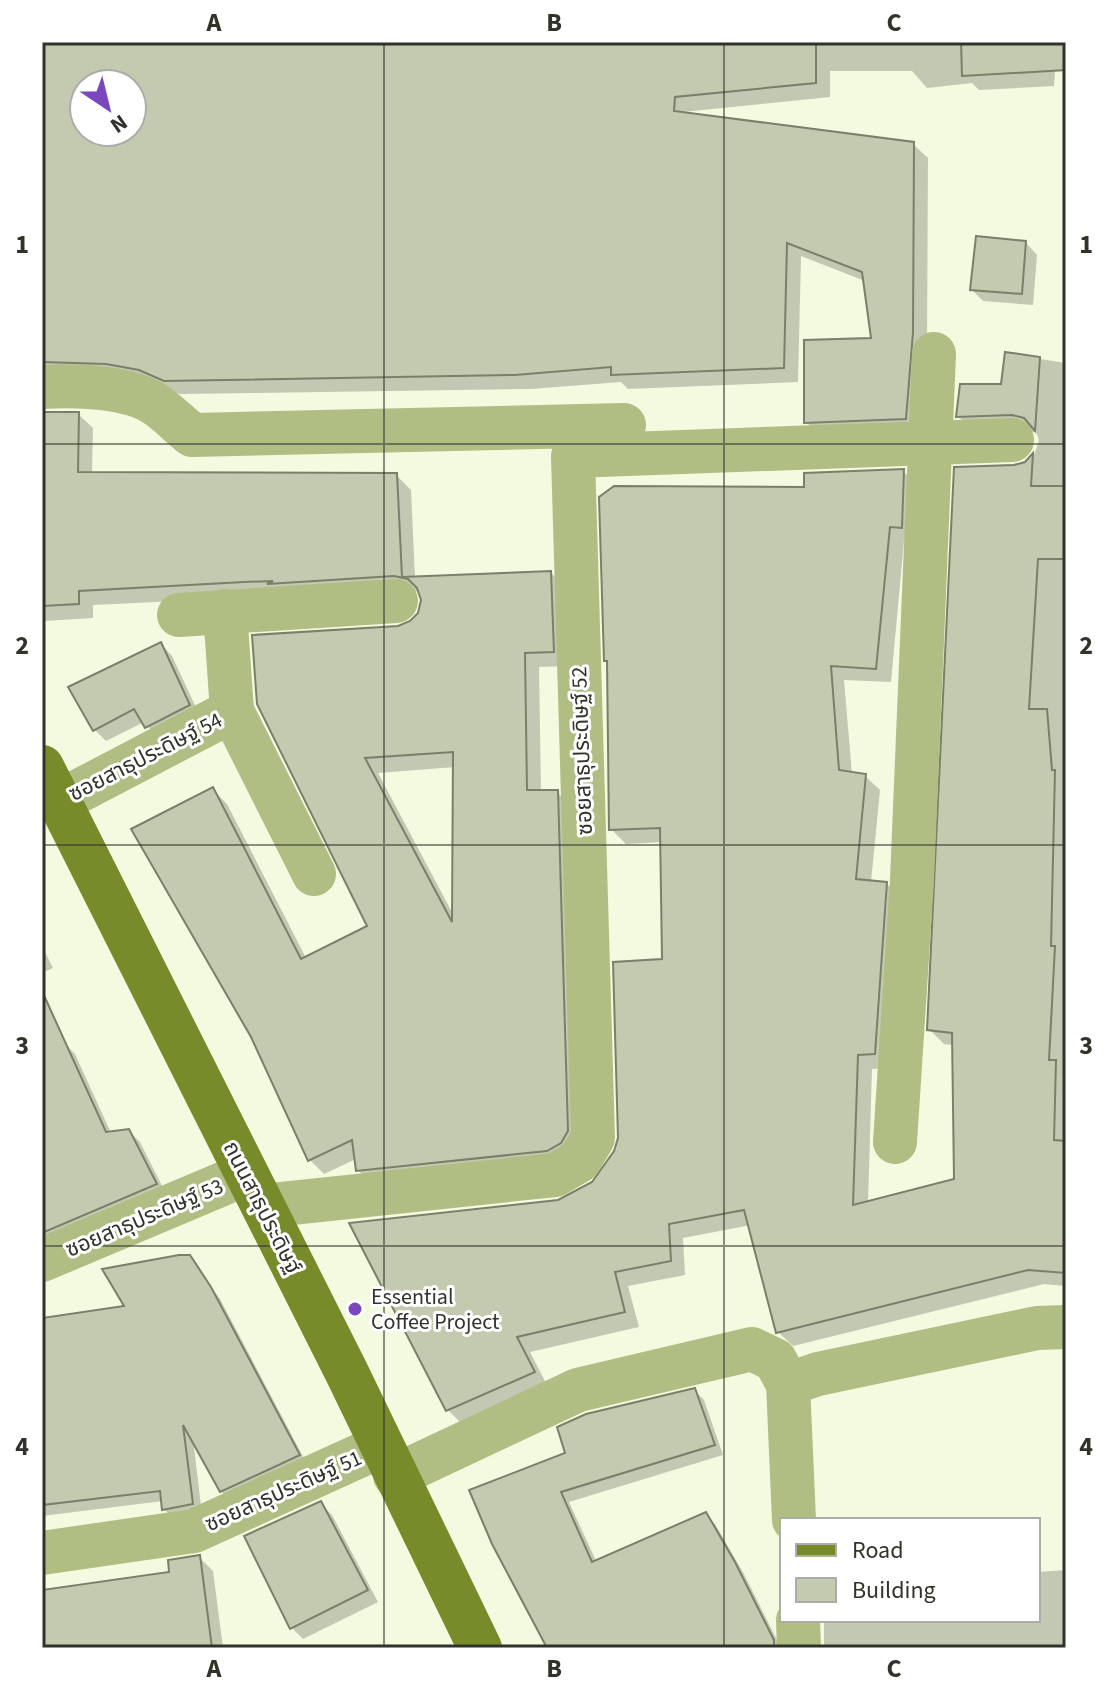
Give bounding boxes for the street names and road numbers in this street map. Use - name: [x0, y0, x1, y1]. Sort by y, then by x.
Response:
- street label: ซอยสาธุประดิษฐ์ 52: [563, 666, 601, 836]
- street label: ซอยสาธุประดิษฐ์ 54: [63, 704, 228, 809]
- street label: ถนนสาธุประดิษฐ์: [215, 1136, 309, 1279]
- street label: ซอยสาธุประดิษฐ์ 53: [60, 1170, 228, 1266]
- street label: ซอยสาธุประดิษฐ์ 51: [200, 1442, 367, 1540]

